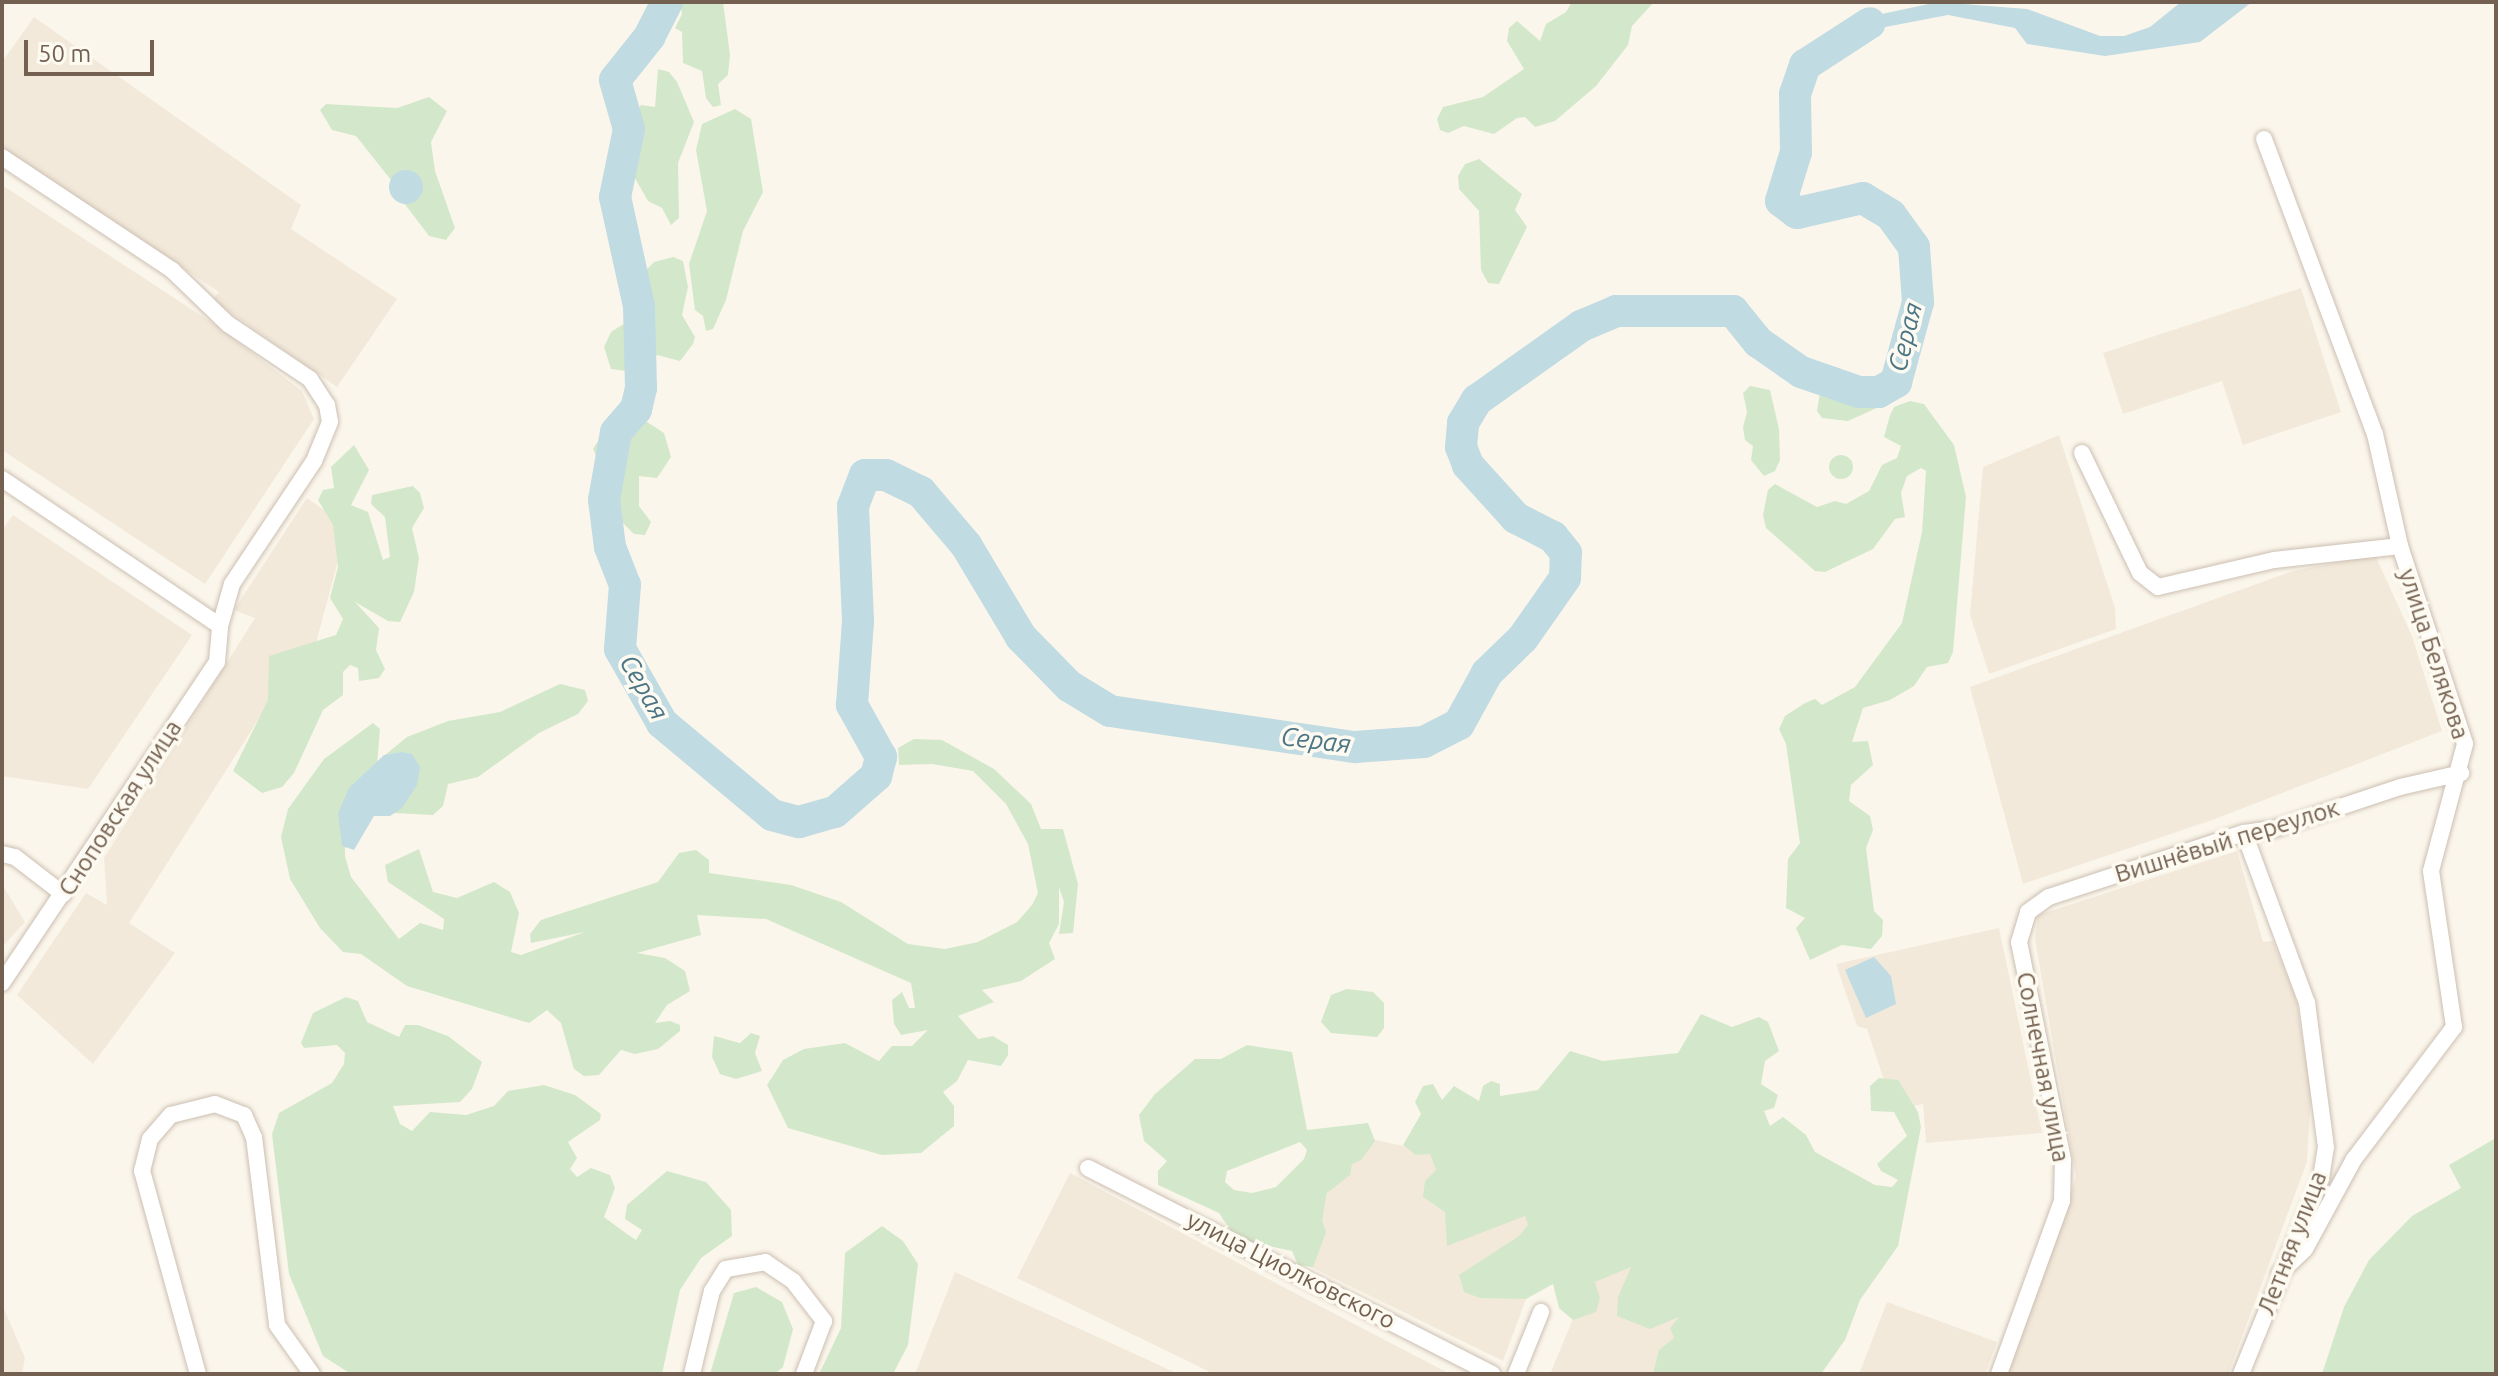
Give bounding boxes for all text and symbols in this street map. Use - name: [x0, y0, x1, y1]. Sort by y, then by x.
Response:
- scale bar: [28, 24, 158, 74]
- text: 50 m: [38, 40, 91, 67]
- water label: Серая: [1881, 299, 1929, 375]
- street label: улица Белякова: [2393, 565, 2475, 743]
- water label: Серая: [613, 649, 675, 725]
- street label: Сноповская улица: [52, 715, 188, 901]
- water label: Серая: [1279, 720, 1353, 760]
- street label: Вишнёвый переулок: [2111, 793, 2343, 889]
- street label: Солнечная улица: [2010, 969, 2076, 1165]
- street label: Летняя улица: [2251, 1167, 2333, 1319]
- street label: улица Циолковского: [1182, 1205, 1400, 1335]

